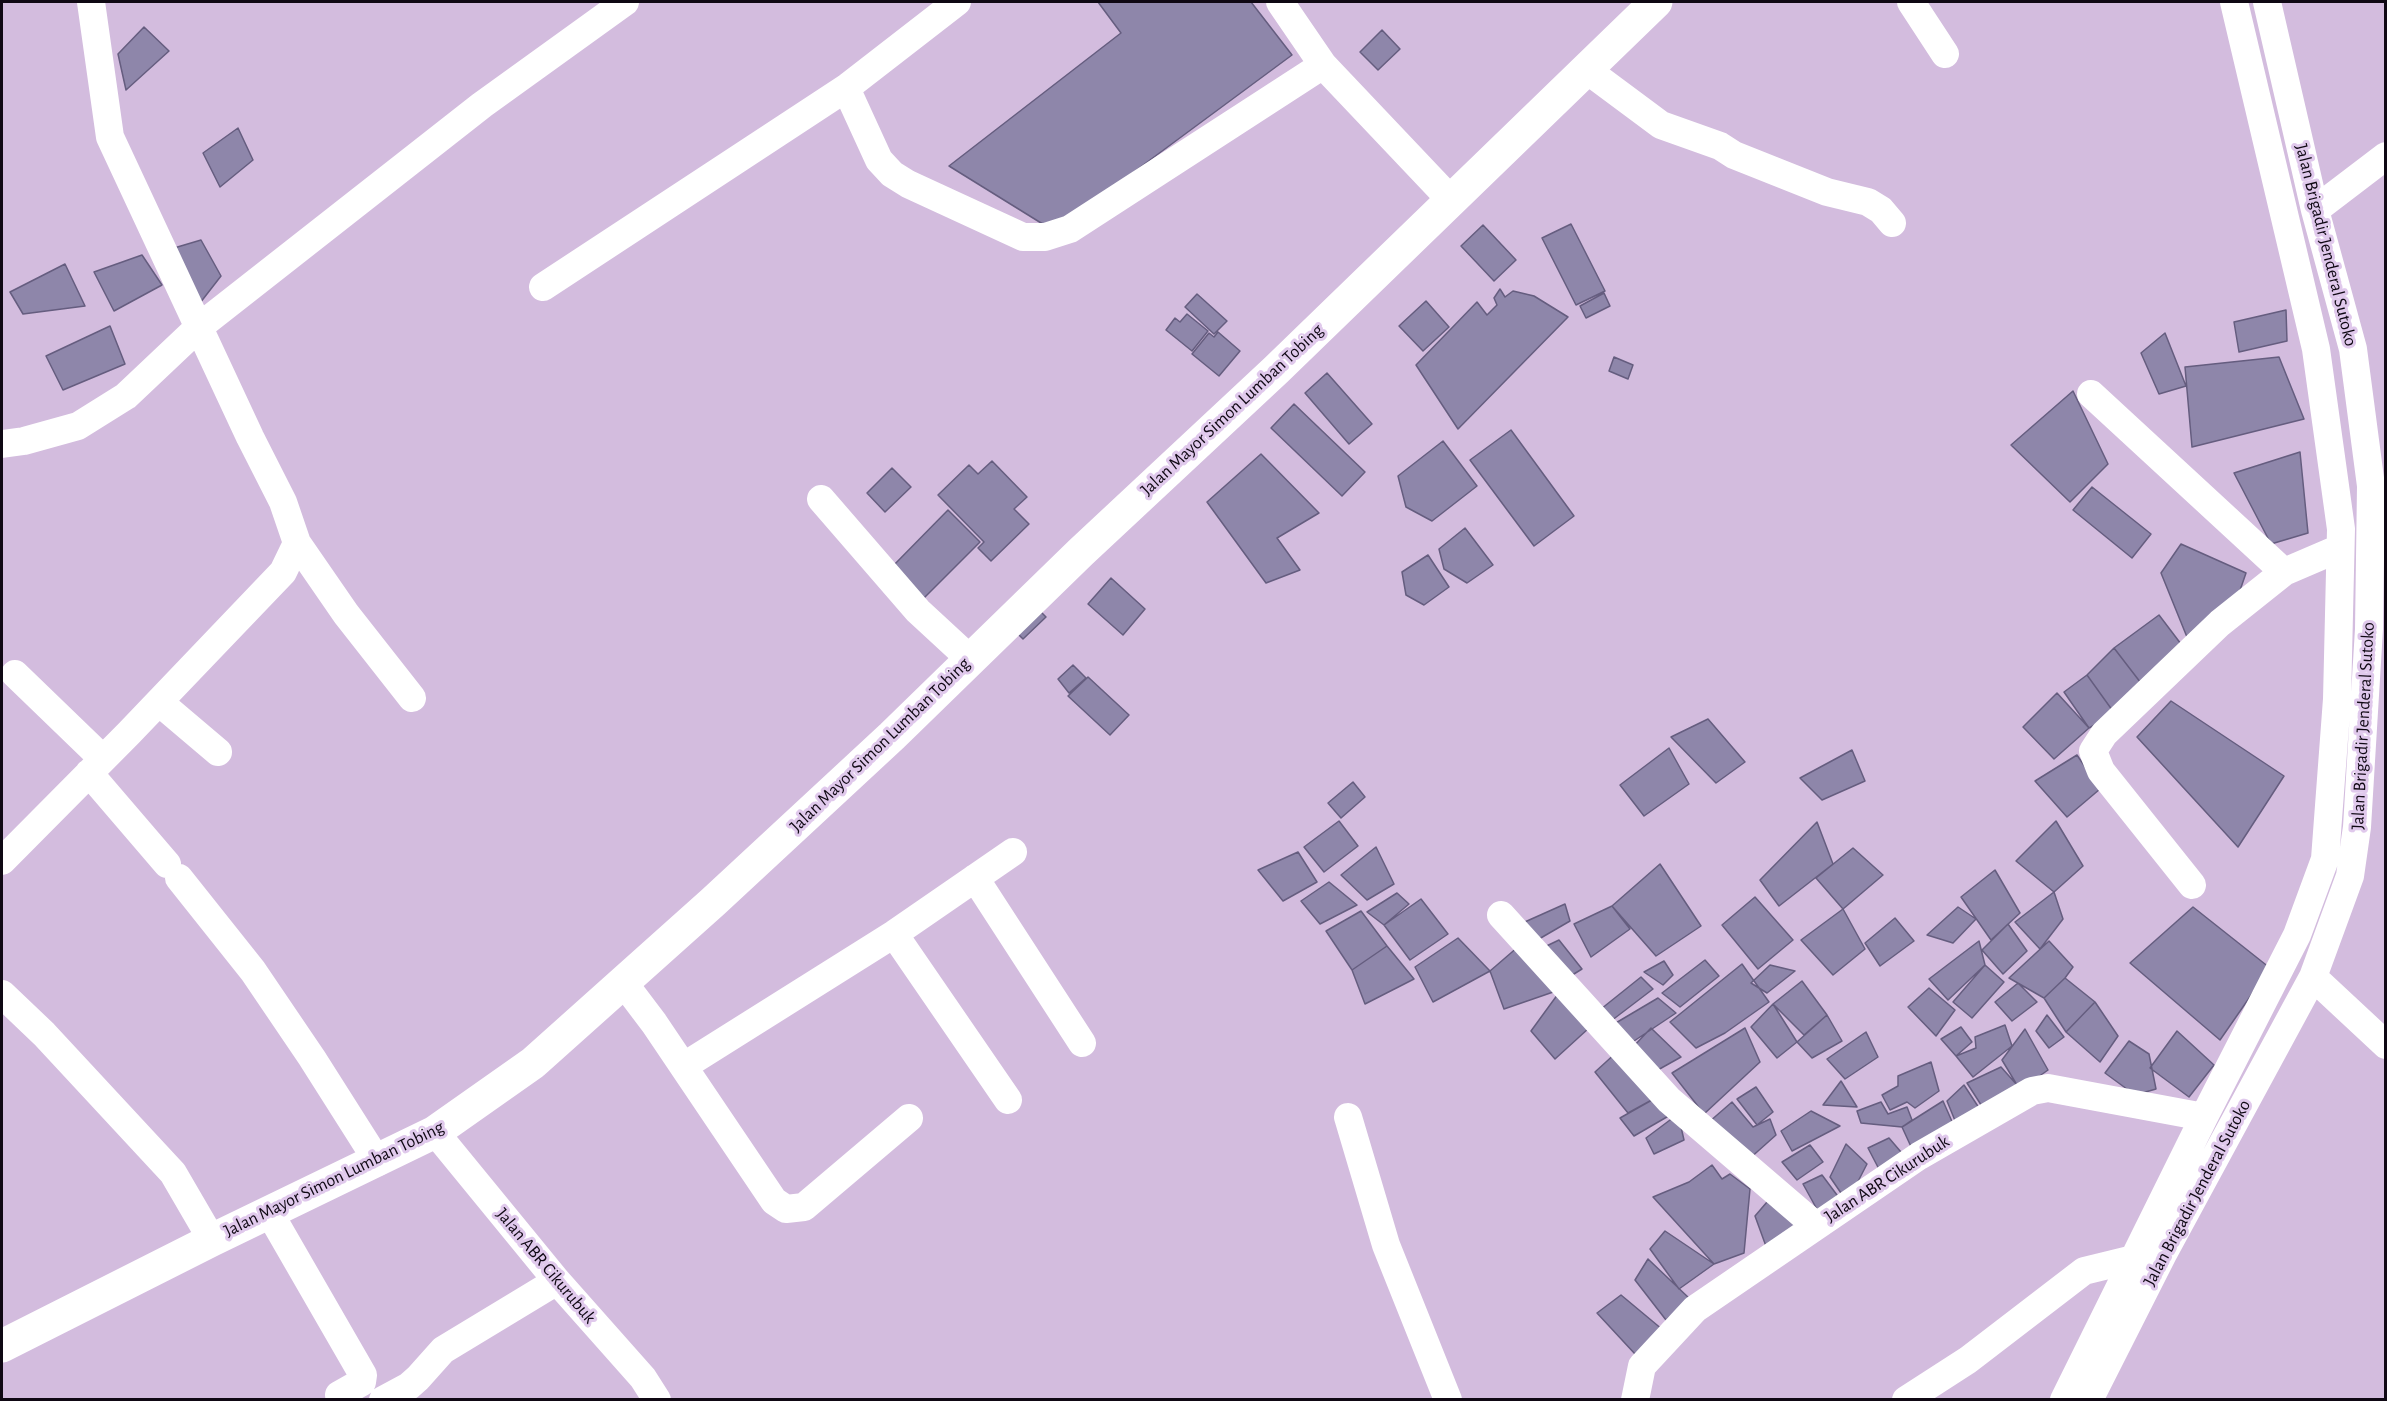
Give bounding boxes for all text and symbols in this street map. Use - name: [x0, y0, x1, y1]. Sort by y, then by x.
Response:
- street label: Jalan Brigadir Jenderal Sutoko: [2290, 142, 2362, 348]
- street label: Jalan Mayor Simon Lumban Tobing: [1136, 320, 1328, 500]
- street label: Jalan Brigadir Jenderal Sutoko: [2347, 622, 2379, 830]
- street label: Jalan Mayor Simon Lumban Tobing: [785, 653, 975, 837]
- street label: Jalan Brigadir Jenderal Sutoko: [2139, 1096, 2255, 1290]
- street label: Jalan Mayor Simon Lumban Tobing: [220, 1116, 448, 1242]
- street label: Jalan ABR Cikurubuk: [1821, 1131, 1953, 1227]
- street label: Jalan ABR Cikurubuk: [491, 1204, 601, 1328]

